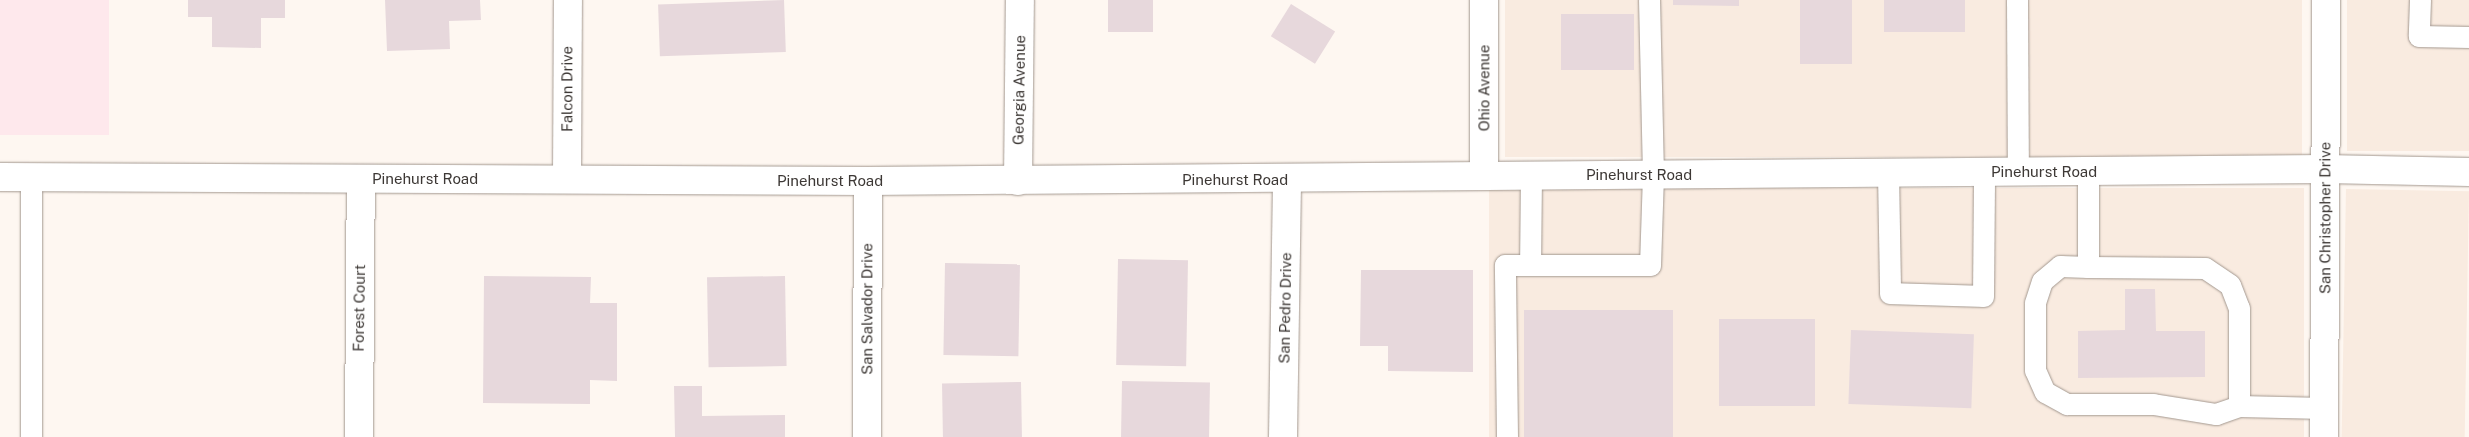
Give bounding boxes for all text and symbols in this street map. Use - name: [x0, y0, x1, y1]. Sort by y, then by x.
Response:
- street label: Georgia Avenue: [1009, 35, 1029, 145]
- street label: Ohio Avenue: [1475, 45, 1493, 131]
- street label: Falcon Drive: [558, 46, 576, 132]
- street label: San Christopher Drive: [2316, 142, 2334, 294]
- street label: Pinehurst Road: [1991, 163, 2097, 181]
- street label: Pinehurst Road: [1586, 166, 1692, 184]
- street label: Pinehurst Road: [372, 170, 478, 188]
- street label: Pinehurst Road: [1182, 171, 1288, 189]
- street label: Pinehurst Road: [777, 172, 883, 190]
- street label: San Salvador Drive: [858, 243, 876, 375]
- street label: San Pedro Drive: [1275, 252, 1295, 364]
- street label: Forest Court: [349, 264, 369, 352]

